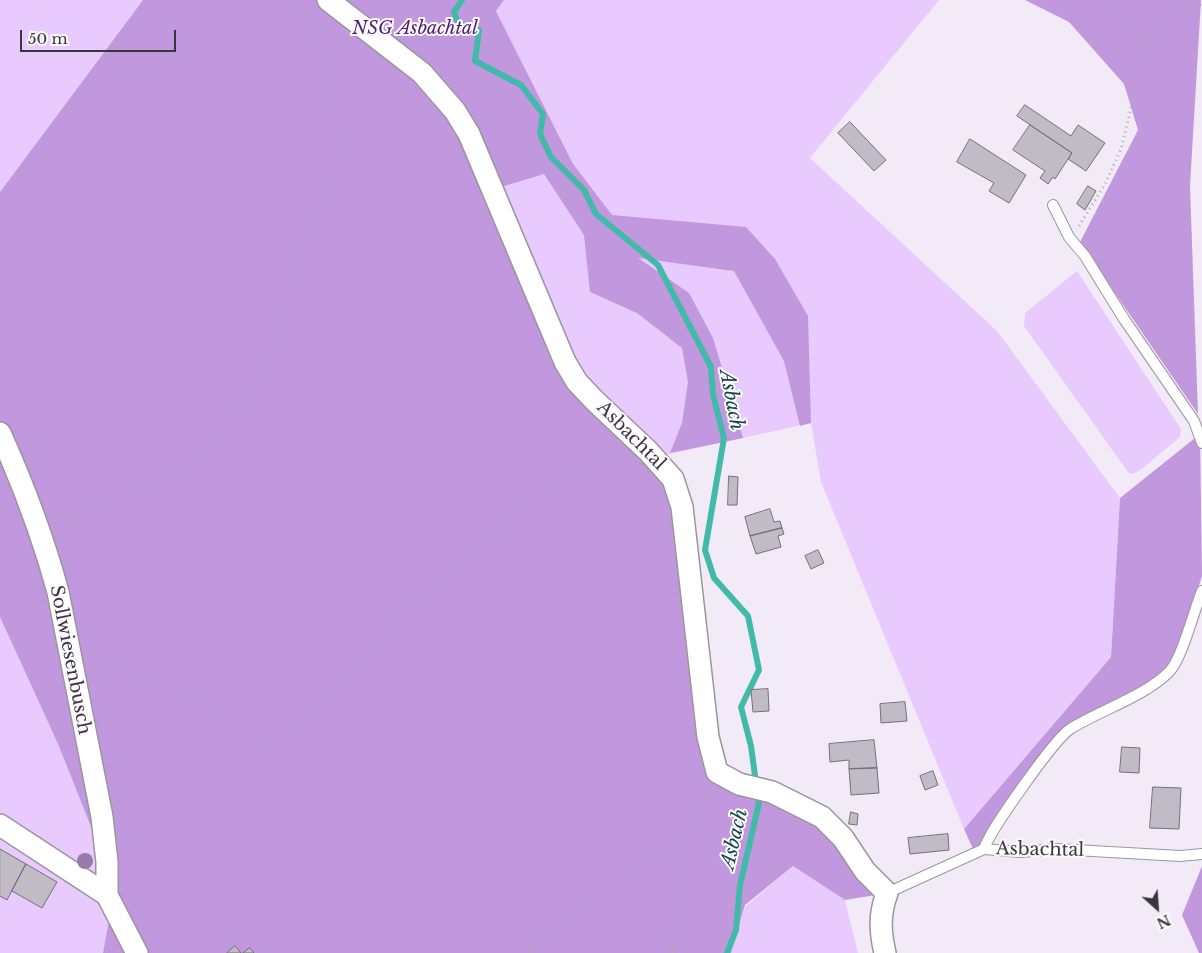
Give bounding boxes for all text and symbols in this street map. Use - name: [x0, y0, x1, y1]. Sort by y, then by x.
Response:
- park label: NSG Asbachtal: [352, 18, 478, 40]
- scale bar: [22, 20, 179, 52]
- text: 50 m: [28, 29, 68, 48]
- water label: Asbach: [714, 368, 748, 432]
- street label: Asbachtal: [592, 397, 670, 475]
- street label: Sollwiesenbusch: [45, 583, 95, 737]
- water label: Asbach: [717, 807, 753, 871]
- street label: Asbachtal: [996, 838, 1084, 862]
- north arrow: [1132, 883, 1182, 933]
- text: N: [1154, 911, 1173, 932]

